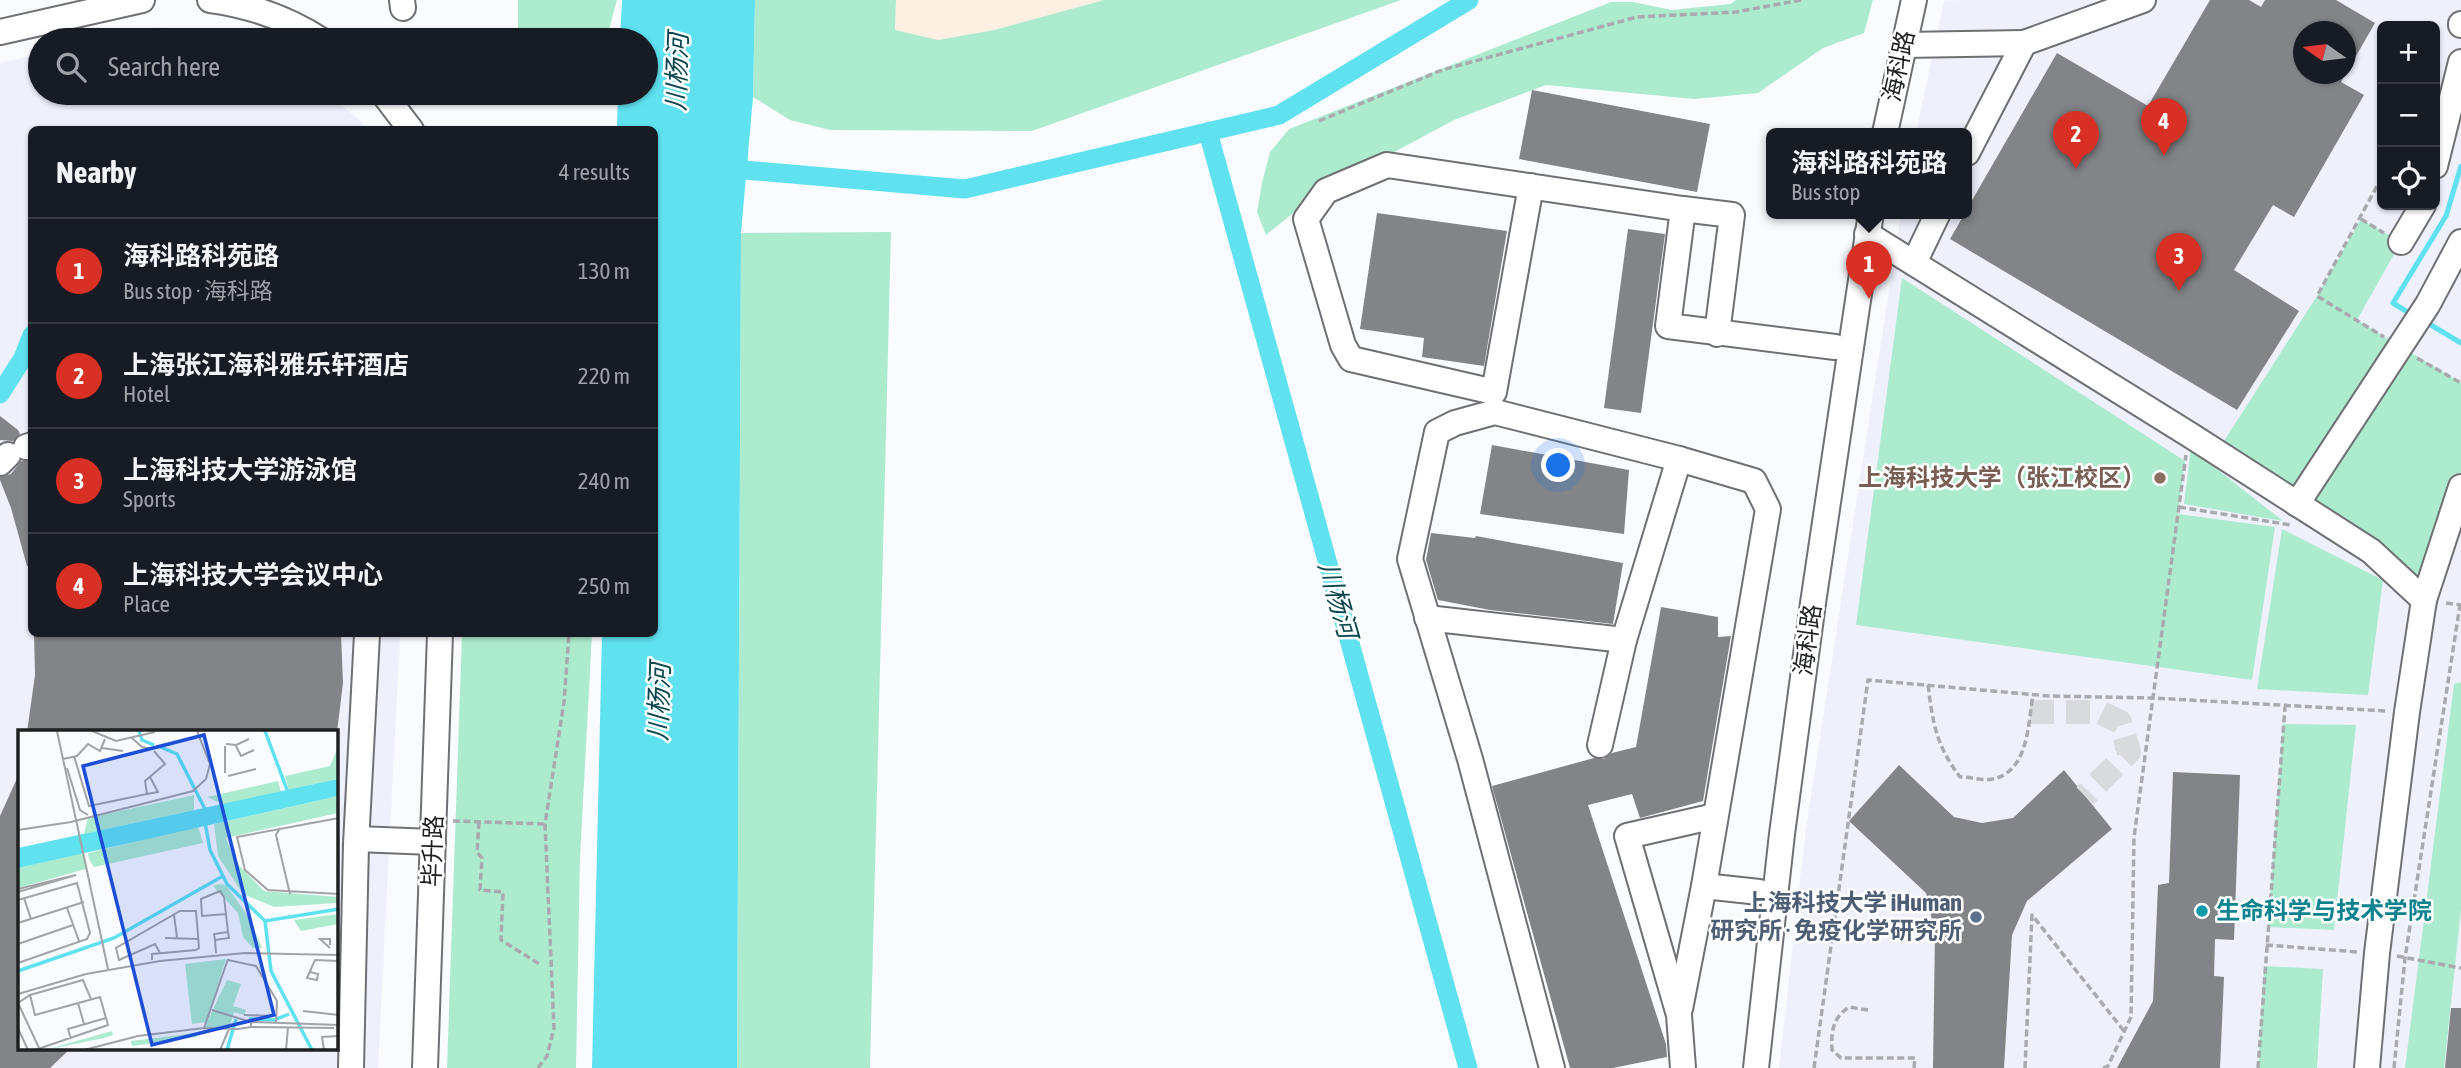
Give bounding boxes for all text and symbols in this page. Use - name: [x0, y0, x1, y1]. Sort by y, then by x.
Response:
- north arrow: [2293, 21, 2356, 84]
- map controls: [2377, 21, 2440, 210]
- button: +: [2377, 21, 2440, 84]
- search box: [28, 28, 658, 105]
- water label: 川杨河: [661, 28, 694, 112]
- street label: 海科路: [1878, 28, 1919, 104]
- icon: search: [52, 48, 90, 86]
- text: Search here: [108, 52, 220, 82]
- button: −: [2377, 84, 2440, 147]
- pin: 4: [2141, 98, 2187, 156]
- pin: 2: [2053, 111, 2099, 169]
- popup: [1766, 128, 1972, 219]
- button: locate: [2377, 147, 2440, 210]
- text: 海科路科苑路: [1791, 148, 1947, 178]
- text: Nearby: [56, 155, 136, 189]
- text: 4 results: [559, 159, 630, 185]
- text: Bus stop: [1791, 179, 1861, 205]
- pin: 3: [2156, 233, 2202, 291]
- text: 海科路科苑路: [123, 241, 279, 271]
- pin: 1: [1846, 241, 1892, 299]
- text: 1: [74, 258, 84, 284]
- text: 130 m: [578, 258, 630, 284]
- text: Bus stop · 海科路: [123, 278, 273, 304]
- text: 上海张江海科雅乐轩酒店: [123, 350, 409, 380]
- text: 2: [74, 363, 84, 389]
- text: 220 m: [578, 363, 630, 389]
- text: Hotel: [123, 381, 170, 407]
- your location: [1541, 448, 1575, 482]
- text: 上海科技大学游泳馆: [123, 455, 357, 485]
- place label: 上海科技大学（张江校区）: [1858, 464, 2146, 491]
- text: 3: [74, 468, 84, 494]
- text: 240 m: [578, 468, 630, 494]
- marker: 上海科技大学（张江校区）: [2152, 470, 2168, 486]
- text: Sports: [123, 486, 176, 512]
- water label: 川杨河: [1313, 558, 1365, 646]
- text: 上海科技大学会议中心: [123, 560, 383, 590]
- text: 4: [74, 573, 84, 599]
- text: 250 m: [578, 573, 630, 599]
- text: Place: [123, 591, 170, 617]
- street label: 海科路: [1789, 602, 1826, 677]
- water label: 川杨河: [643, 658, 676, 742]
- inset map: [18, 730, 338, 1050]
- street label: 毕升路: [418, 815, 447, 887]
- place label: 上海科技大学 iHuman 研究所 · 免疫化学研究所: [1710, 889, 1962, 944]
- place label: 生命科学与技术学院: [2216, 897, 2432, 924]
- marker: 生命科学与技术学院: [2194, 903, 2210, 919]
- marker: 上海科技大学 iHuman 研究所 · 免疫化学研究所: [1968, 909, 1984, 925]

